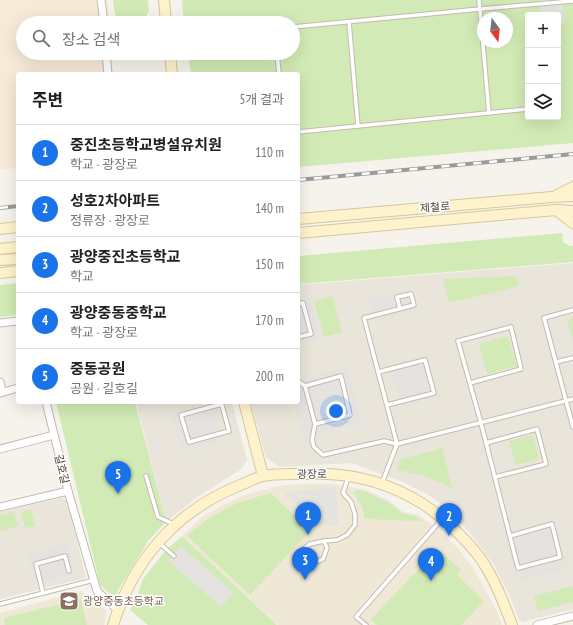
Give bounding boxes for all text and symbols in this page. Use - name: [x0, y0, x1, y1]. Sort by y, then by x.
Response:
- north arrow: [477, 12, 513, 48]
- map controls: [525, 12, 561, 120]
- button: +: [525, 12, 561, 48]
- search box: [16, 16, 300, 60]
- icon: search: [30, 27, 52, 49]
- text: 장소 검색: [62, 30, 120, 49]
- button: −: [525, 48, 561, 84]
- button: layers: [525, 84, 561, 120]
- text: 주변: [32, 89, 63, 111]
- text: 5개 결과: [240, 91, 284, 108]
- text: 중진초등학교병설유치원: [70, 135, 222, 154]
- text: 1: [42, 144, 48, 161]
- text: 110 m: [255, 144, 284, 161]
- text: 학교 · 광장로: [70, 156, 138, 173]
- text: 성호2차아파트: [70, 191, 160, 210]
- street label: 제철로: [419, 199, 451, 215]
- text: 2: [42, 200, 48, 217]
- text: 140 m: [255, 200, 284, 217]
- text: 정류장 · 광장로: [70, 212, 150, 229]
- text: 광양중진초등학교: [70, 247, 180, 266]
- text: 3: [42, 256, 48, 273]
- text: 150 m: [255, 256, 284, 273]
- text: 학교: [70, 268, 94, 285]
- text: 광양중동중학교: [70, 303, 167, 322]
- text: 4: [42, 312, 48, 329]
- text: 170 m: [255, 312, 284, 329]
- text: 학교 · 광장로: [70, 324, 138, 341]
- text: 중동공원: [70, 359, 125, 378]
- text: 5: [42, 368, 48, 385]
- text: 200 m: [255, 368, 284, 385]
- text: 공원 · 길호길: [70, 380, 138, 397]
- your location: [326, 401, 346, 421]
- street label: 길호길: [52, 453, 72, 485]
- pin: 5: [105, 461, 131, 494]
- street label: 광장로: [297, 467, 327, 481]
- pin: 1: [295, 502, 321, 535]
- pin: 2: [436, 503, 462, 536]
- pin: 3: [292, 547, 318, 580]
- pin: 4: [418, 548, 444, 581]
- school or university icon: 광양중동초등학교: [58, 590, 80, 612]
- place label: 광양중동초등학교: [83, 594, 164, 608]

